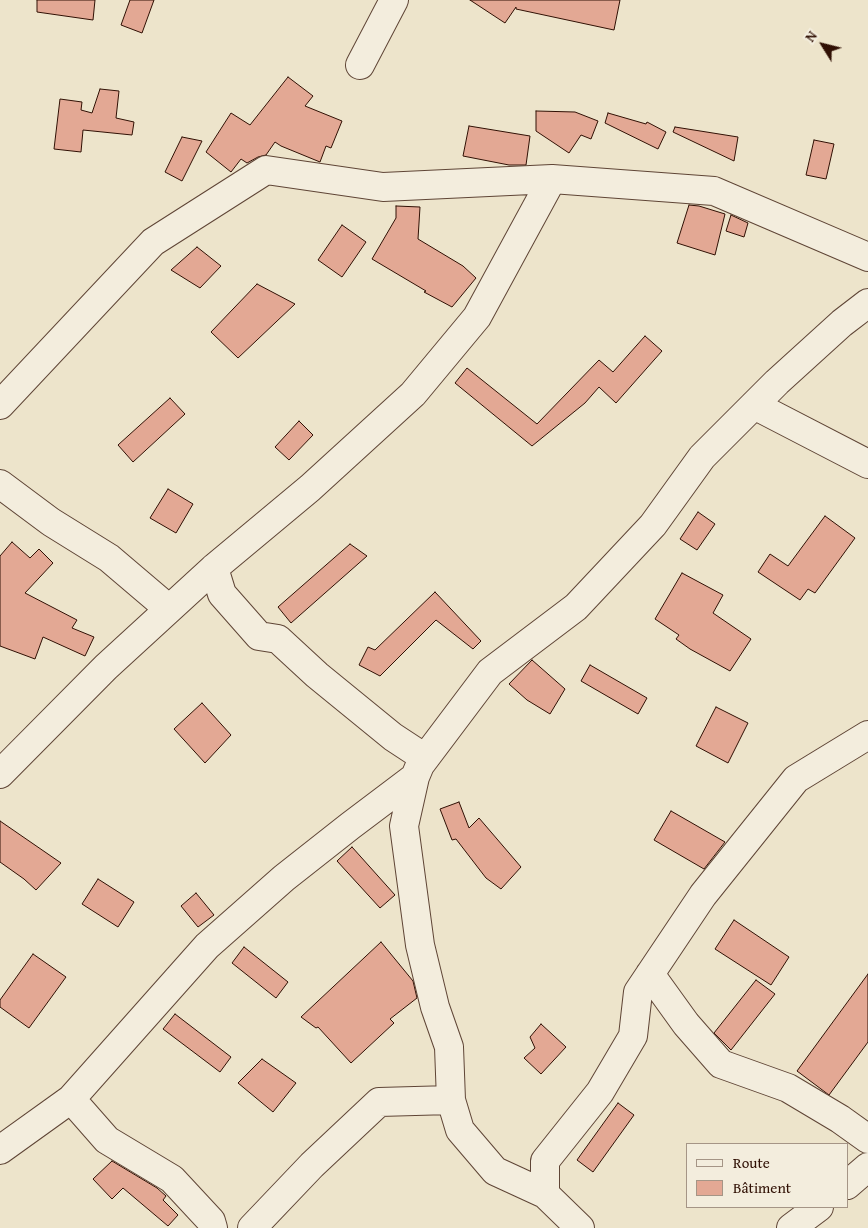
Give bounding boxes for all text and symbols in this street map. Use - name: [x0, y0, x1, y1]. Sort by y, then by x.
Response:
- north arrow: [798, 20, 848, 70]
- text: N: [800, 27, 822, 46]
- legend: [686, 1143, 848, 1208]
- text: Route: [733, 1152, 770, 1173]
- text: Bâtiment: [733, 1177, 791, 1198]

